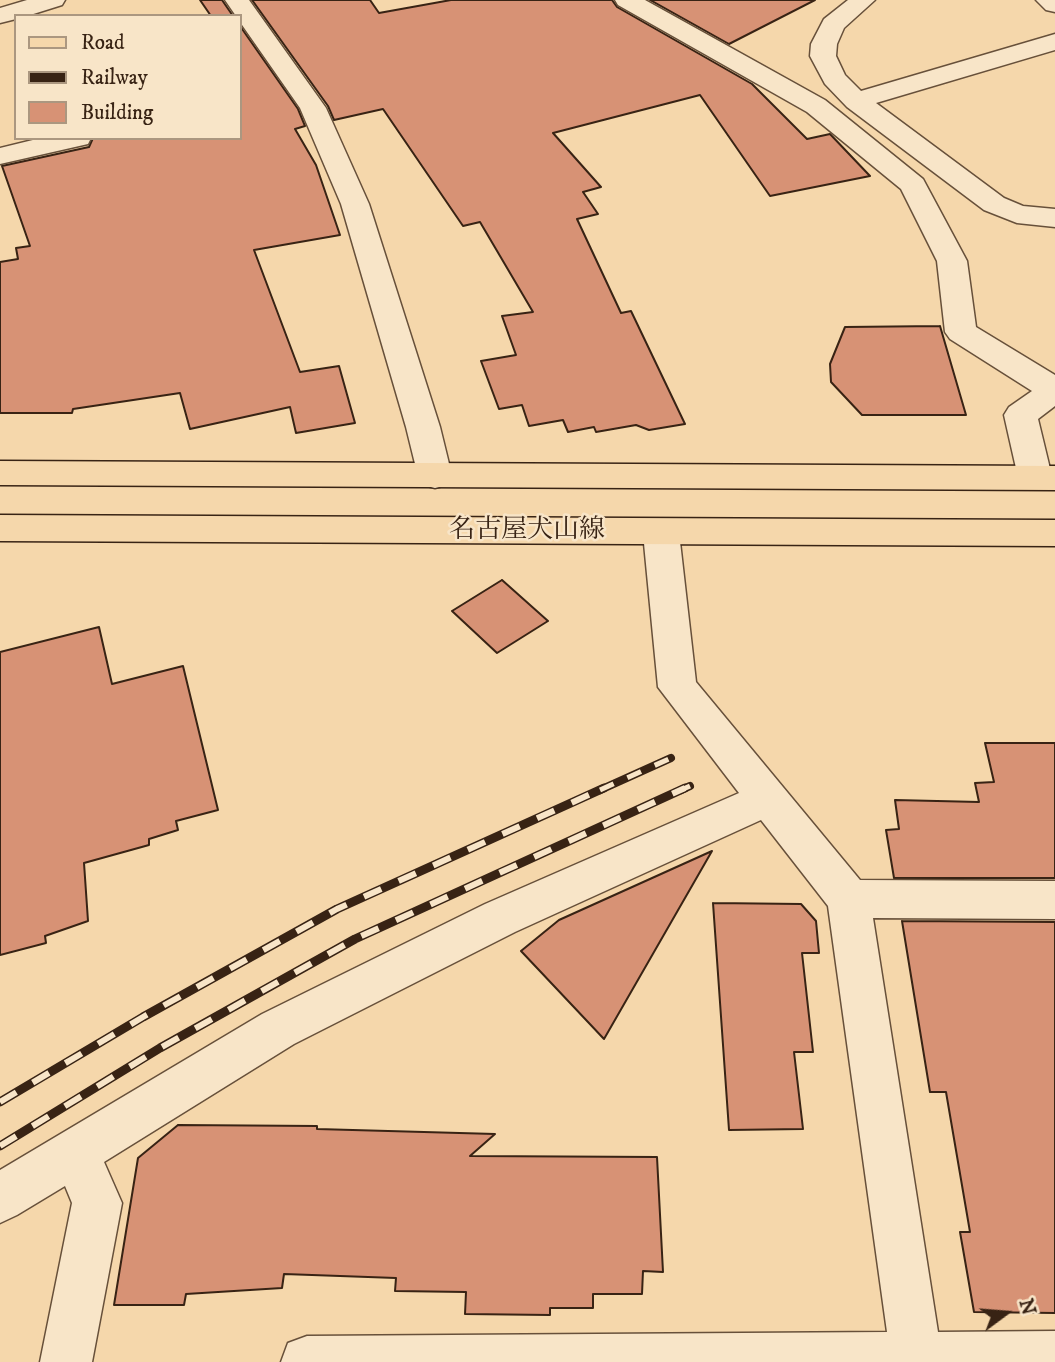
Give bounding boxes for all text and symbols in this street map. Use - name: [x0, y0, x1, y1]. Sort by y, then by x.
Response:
- legend: [14, 14, 242, 140]
- text: Road: [81, 30, 125, 56]
- text: Railway: [81, 65, 148, 91]
- text: Building: [81, 100, 153, 126]
- street label: 名古屋犬山線: [449, 516, 605, 548]
- north arrow: [971, 1278, 1041, 1348]
- text: N: [1013, 1296, 1040, 1318]

